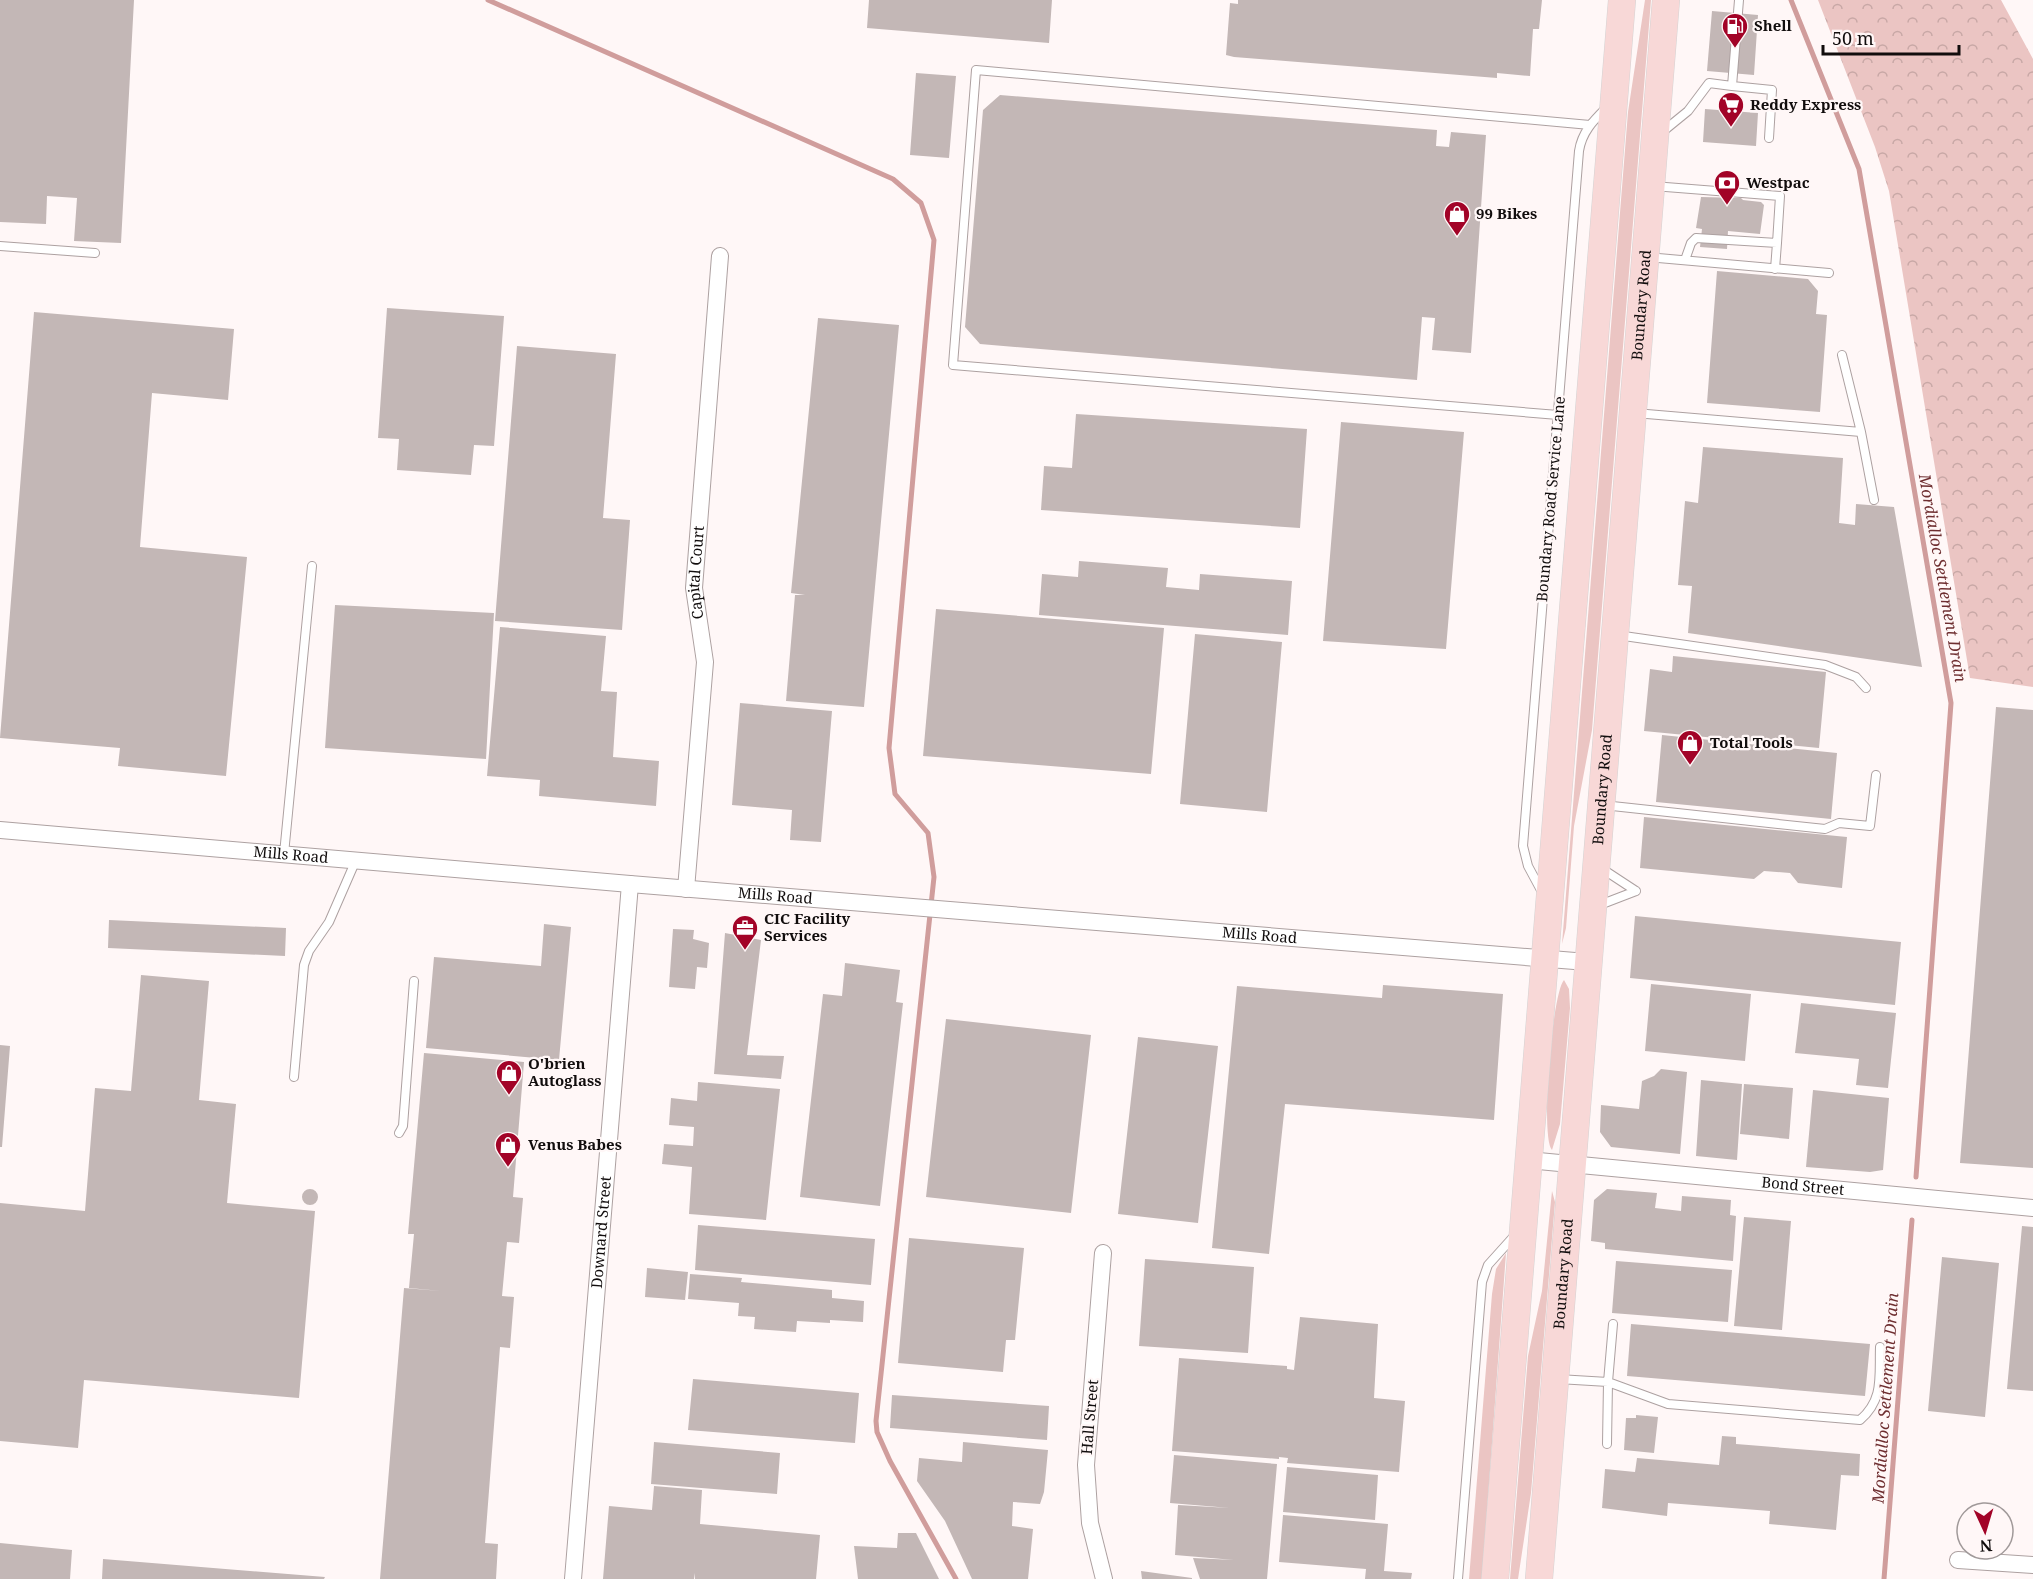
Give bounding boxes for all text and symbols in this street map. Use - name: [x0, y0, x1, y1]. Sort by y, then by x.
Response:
- fuel station icon: Shell: [1720, 11, 1750, 49]
- place label: Shell: [1754, 15, 1793, 35]
- scale bar: [1823, 18, 1960, 56]
- text: 50 m: [1832, 26, 1874, 50]
- supermarket icon: Reddy Express: [1716, 90, 1746, 128]
- place label: Reddy Express: [1750, 94, 1861, 114]
- bank icon: Westpac: [1712, 168, 1742, 206]
- place label: Westpac: [1746, 172, 1810, 192]
- shop icon: 99 Bikes: [1442, 199, 1472, 237]
- place label: 99 Bikes: [1476, 203, 1537, 223]
- street label: Boundary Road: [1626, 249, 1655, 361]
- street label: Boundary Road Service Lane: [1531, 395, 1569, 603]
- water label: Mordialloc Settlement Drain: [1914, 471, 1972, 684]
- street label: Capital Court: [683, 525, 708, 621]
- shop icon: Total Tools: [1675, 728, 1705, 766]
- place label: Total Tools: [1710, 732, 1793, 752]
- street label: Boundary Road: [1587, 733, 1616, 846]
- street label: Mills Road: [253, 841, 329, 867]
- street label: Mills Road: [737, 882, 814, 908]
- place label: CIC Facility Services: [764, 908, 851, 945]
- office icon: CIC Facility Services: [730, 913, 760, 951]
- street label: Mills Road: [1221, 921, 1298, 947]
- place label: O'brien Autoglass: [528, 1053, 601, 1090]
- shop icon: O'brien Autoglass: [494, 1058, 524, 1096]
- shop icon: Venus Babes: [493, 1130, 523, 1168]
- place label: Venus Babes: [528, 1134, 622, 1154]
- street label: Bond Street: [1761, 1171, 1845, 1199]
- street label: Downard Street: [586, 1175, 615, 1289]
- street label: Boundary Road: [1548, 1218, 1577, 1330]
- water label: Mordialloc Settlement Drain: [1867, 1292, 1903, 1505]
- street label: Hall Street: [1076, 1378, 1102, 1455]
- north arrow: [1955, 1501, 2015, 1561]
- text: N: [1979, 1535, 1993, 1557]

